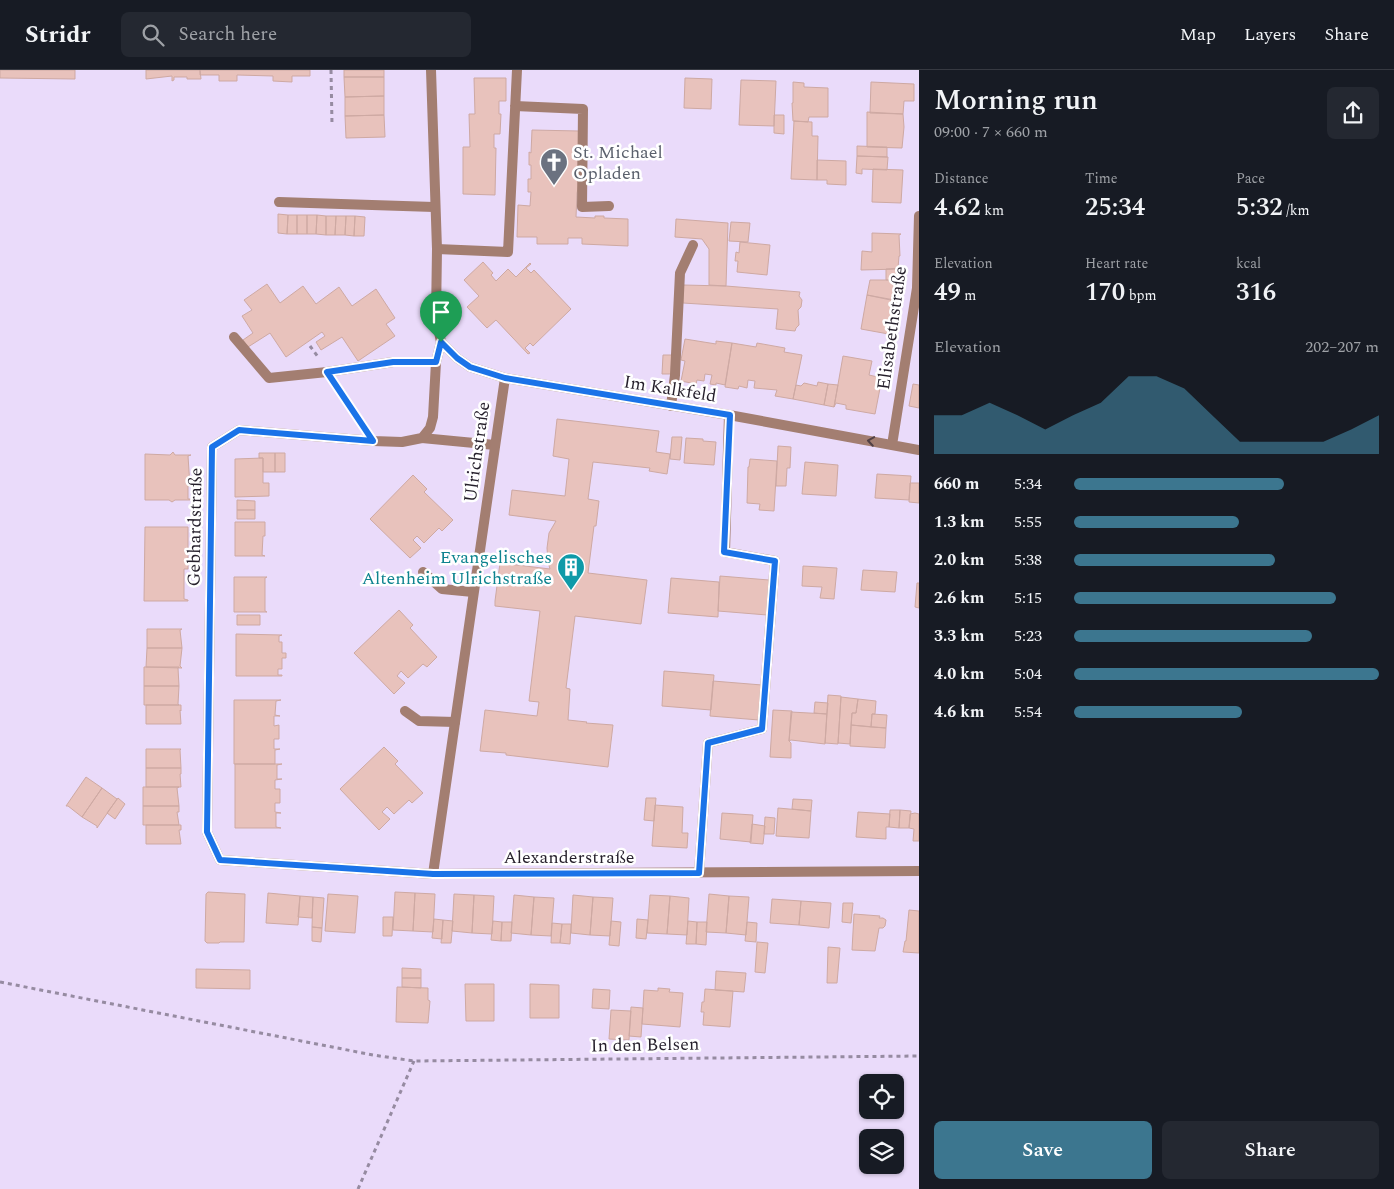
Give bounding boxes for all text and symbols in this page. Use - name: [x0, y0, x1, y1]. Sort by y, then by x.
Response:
- search box: [121, 12, 471, 57]
- text: Stridr: [25, 17, 91, 53]
- text: Search here: [179, 20, 277, 49]
- icon: search: [139, 21, 167, 49]
- text: Map: [1180, 21, 1216, 48]
- text: Layers: [1244, 21, 1296, 48]
- text: Share: [1324, 21, 1369, 48]
- text: Morning run: [934, 79, 1098, 122]
- button: share: [1327, 87, 1379, 139]
- text: 09:00 · 7 × 660 m: [934, 120, 1048, 144]
- place label: St. Michael Opladen: [573, 139, 663, 187]
- church icon: St. Michael Opladen: [539, 147, 569, 186]
- text: Distance: [934, 168, 989, 189]
- text: Time: [1085, 168, 1118, 189]
- text: Pace: [1236, 168, 1265, 189]
- text: 4.62: [934, 189, 981, 227]
- text: 25:34: [1085, 189, 1145, 227]
- text: 5:32: [1236, 189, 1283, 227]
- text: km: [981, 200, 1004, 221]
- text: /km: [1283, 200, 1310, 221]
- text: Elevation: [934, 253, 993, 274]
- text: Heart rate: [1085, 253, 1148, 274]
- text: kcal: [1236, 253, 1261, 274]
- street label: Elisabethstraße: [870, 264, 914, 392]
- text: 49: [934, 274, 961, 312]
- text: 170: [1085, 274, 1125, 312]
- text: 316: [1236, 274, 1276, 312]
- text: m: [961, 285, 976, 306]
- text: bpm: [1125, 285, 1157, 306]
- pin: [420, 291, 462, 342]
- icon: arrive: [427, 298, 455, 326]
- text: Elevation: [934, 335, 1001, 359]
- text: 202–207 m: [1305, 335, 1379, 359]
- street label: Im Kalkfeld: [622, 368, 718, 410]
- street label: Ulrichstraße: [457, 400, 497, 504]
- one-way arrow: [867, 437, 875, 447]
- street label: Gebhardstraße: [180, 467, 210, 587]
- text: 660 m: [934, 472, 979, 496]
- text: 5:34: [1014, 472, 1042, 496]
- text: 1.3 km: [934, 510, 984, 534]
- text: 5:55: [1014, 510, 1042, 534]
- place label: Evangelisches Altenheim Ulrichstraße: [362, 544, 552, 592]
- text: 2.0 km: [934, 548, 984, 572]
- text: 5:38: [1014, 548, 1042, 572]
- building icon: Evangelisches Altenheim Ulrichstraße: [556, 552, 586, 591]
- text: 2.6 km: [934, 586, 984, 610]
- text: 5:15: [1014, 586, 1042, 610]
- text: 3.3 km: [934, 624, 984, 648]
- text: 5:23: [1014, 624, 1042, 648]
- text: 4.0 km: [934, 662, 984, 686]
- text: 5:04: [1014, 662, 1042, 686]
- text: 4.6 km: [934, 700, 984, 724]
- text: 5:54: [1014, 700, 1042, 724]
- street label: Alexanderstraße: [503, 844, 635, 871]
- street label: In den Belsen: [590, 1031, 700, 1059]
- map controls: [859, 1074, 904, 1174]
- button: locate: [859, 1074, 904, 1119]
- button: Save: [934, 1121, 1152, 1179]
- button: Share: [1162, 1121, 1379, 1179]
- button: layers: [859, 1129, 904, 1174]

